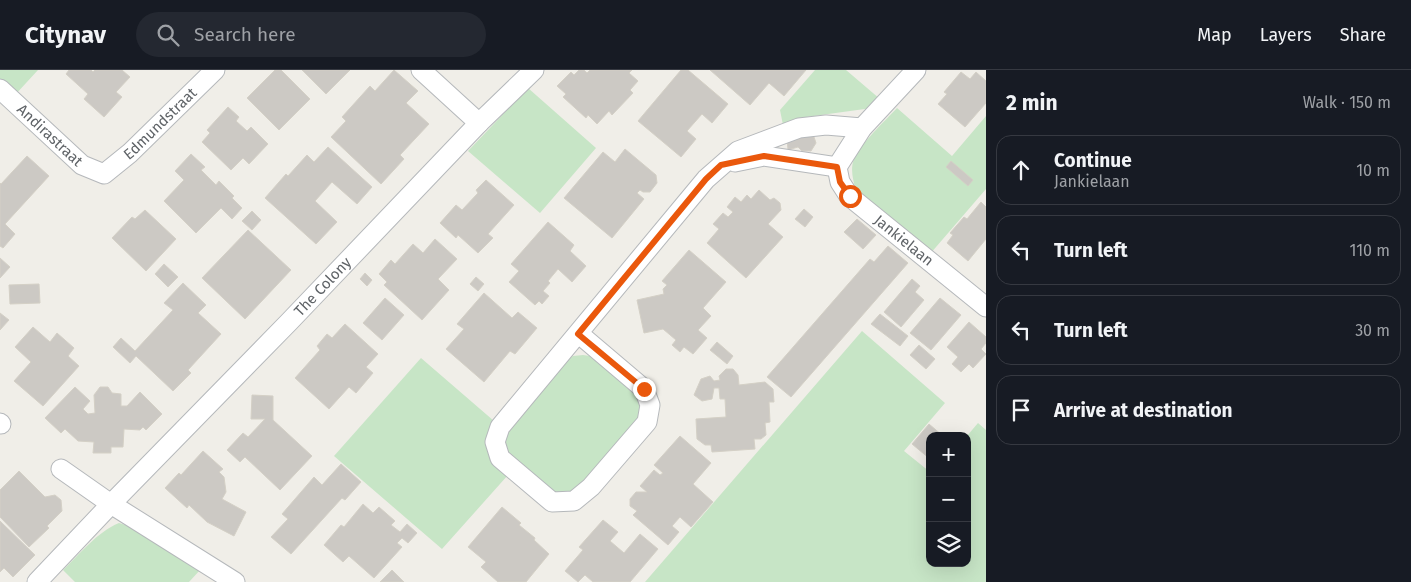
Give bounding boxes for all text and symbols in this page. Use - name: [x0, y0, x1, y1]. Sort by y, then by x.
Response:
- search box: [136, 12, 486, 57]
- text: Citynav: [25, 21, 106, 49]
- icon: search: [154, 21, 182, 49]
- text: Search here: [194, 23, 296, 46]
- text: Map: [1197, 24, 1232, 46]
- text: Layers: [1260, 24, 1312, 46]
- text: Share: [1340, 24, 1386, 46]
- street label: Edmundstraat: [120, 83, 201, 164]
- text: 2 min: [1006, 90, 1058, 116]
- text: Walk · 150 m: [1303, 93, 1391, 112]
- street label: Andirastraat: [13, 100, 87, 171]
- text: Continue: [1054, 149, 1132, 172]
- icon: ahead: [1007, 156, 1035, 184]
- text: 10 m: [1356, 161, 1390, 180]
- text: Jankielaan: [1054, 172, 1130, 191]
- route start: [839, 185, 862, 208]
- street label: Jankielaan: [871, 211, 937, 270]
- icon: left: [1007, 236, 1035, 264]
- text: Turn left: [1054, 239, 1128, 262]
- text: 110 m: [1349, 241, 1390, 260]
- street label: The Colony: [290, 253, 356, 320]
- icon: left: [1007, 316, 1035, 344]
- text: Turn left: [1054, 319, 1128, 342]
- text: 30 m: [1355, 321, 1390, 340]
- route end: [633, 378, 656, 401]
- icon: arrive: [1007, 396, 1035, 424]
- text: Arrive at destination: [1054, 399, 1233, 422]
- map controls: [926, 432, 971, 567]
- button: +: [926, 432, 971, 477]
- button: −: [926, 477, 971, 522]
- button: layers: [926, 522, 971, 567]

